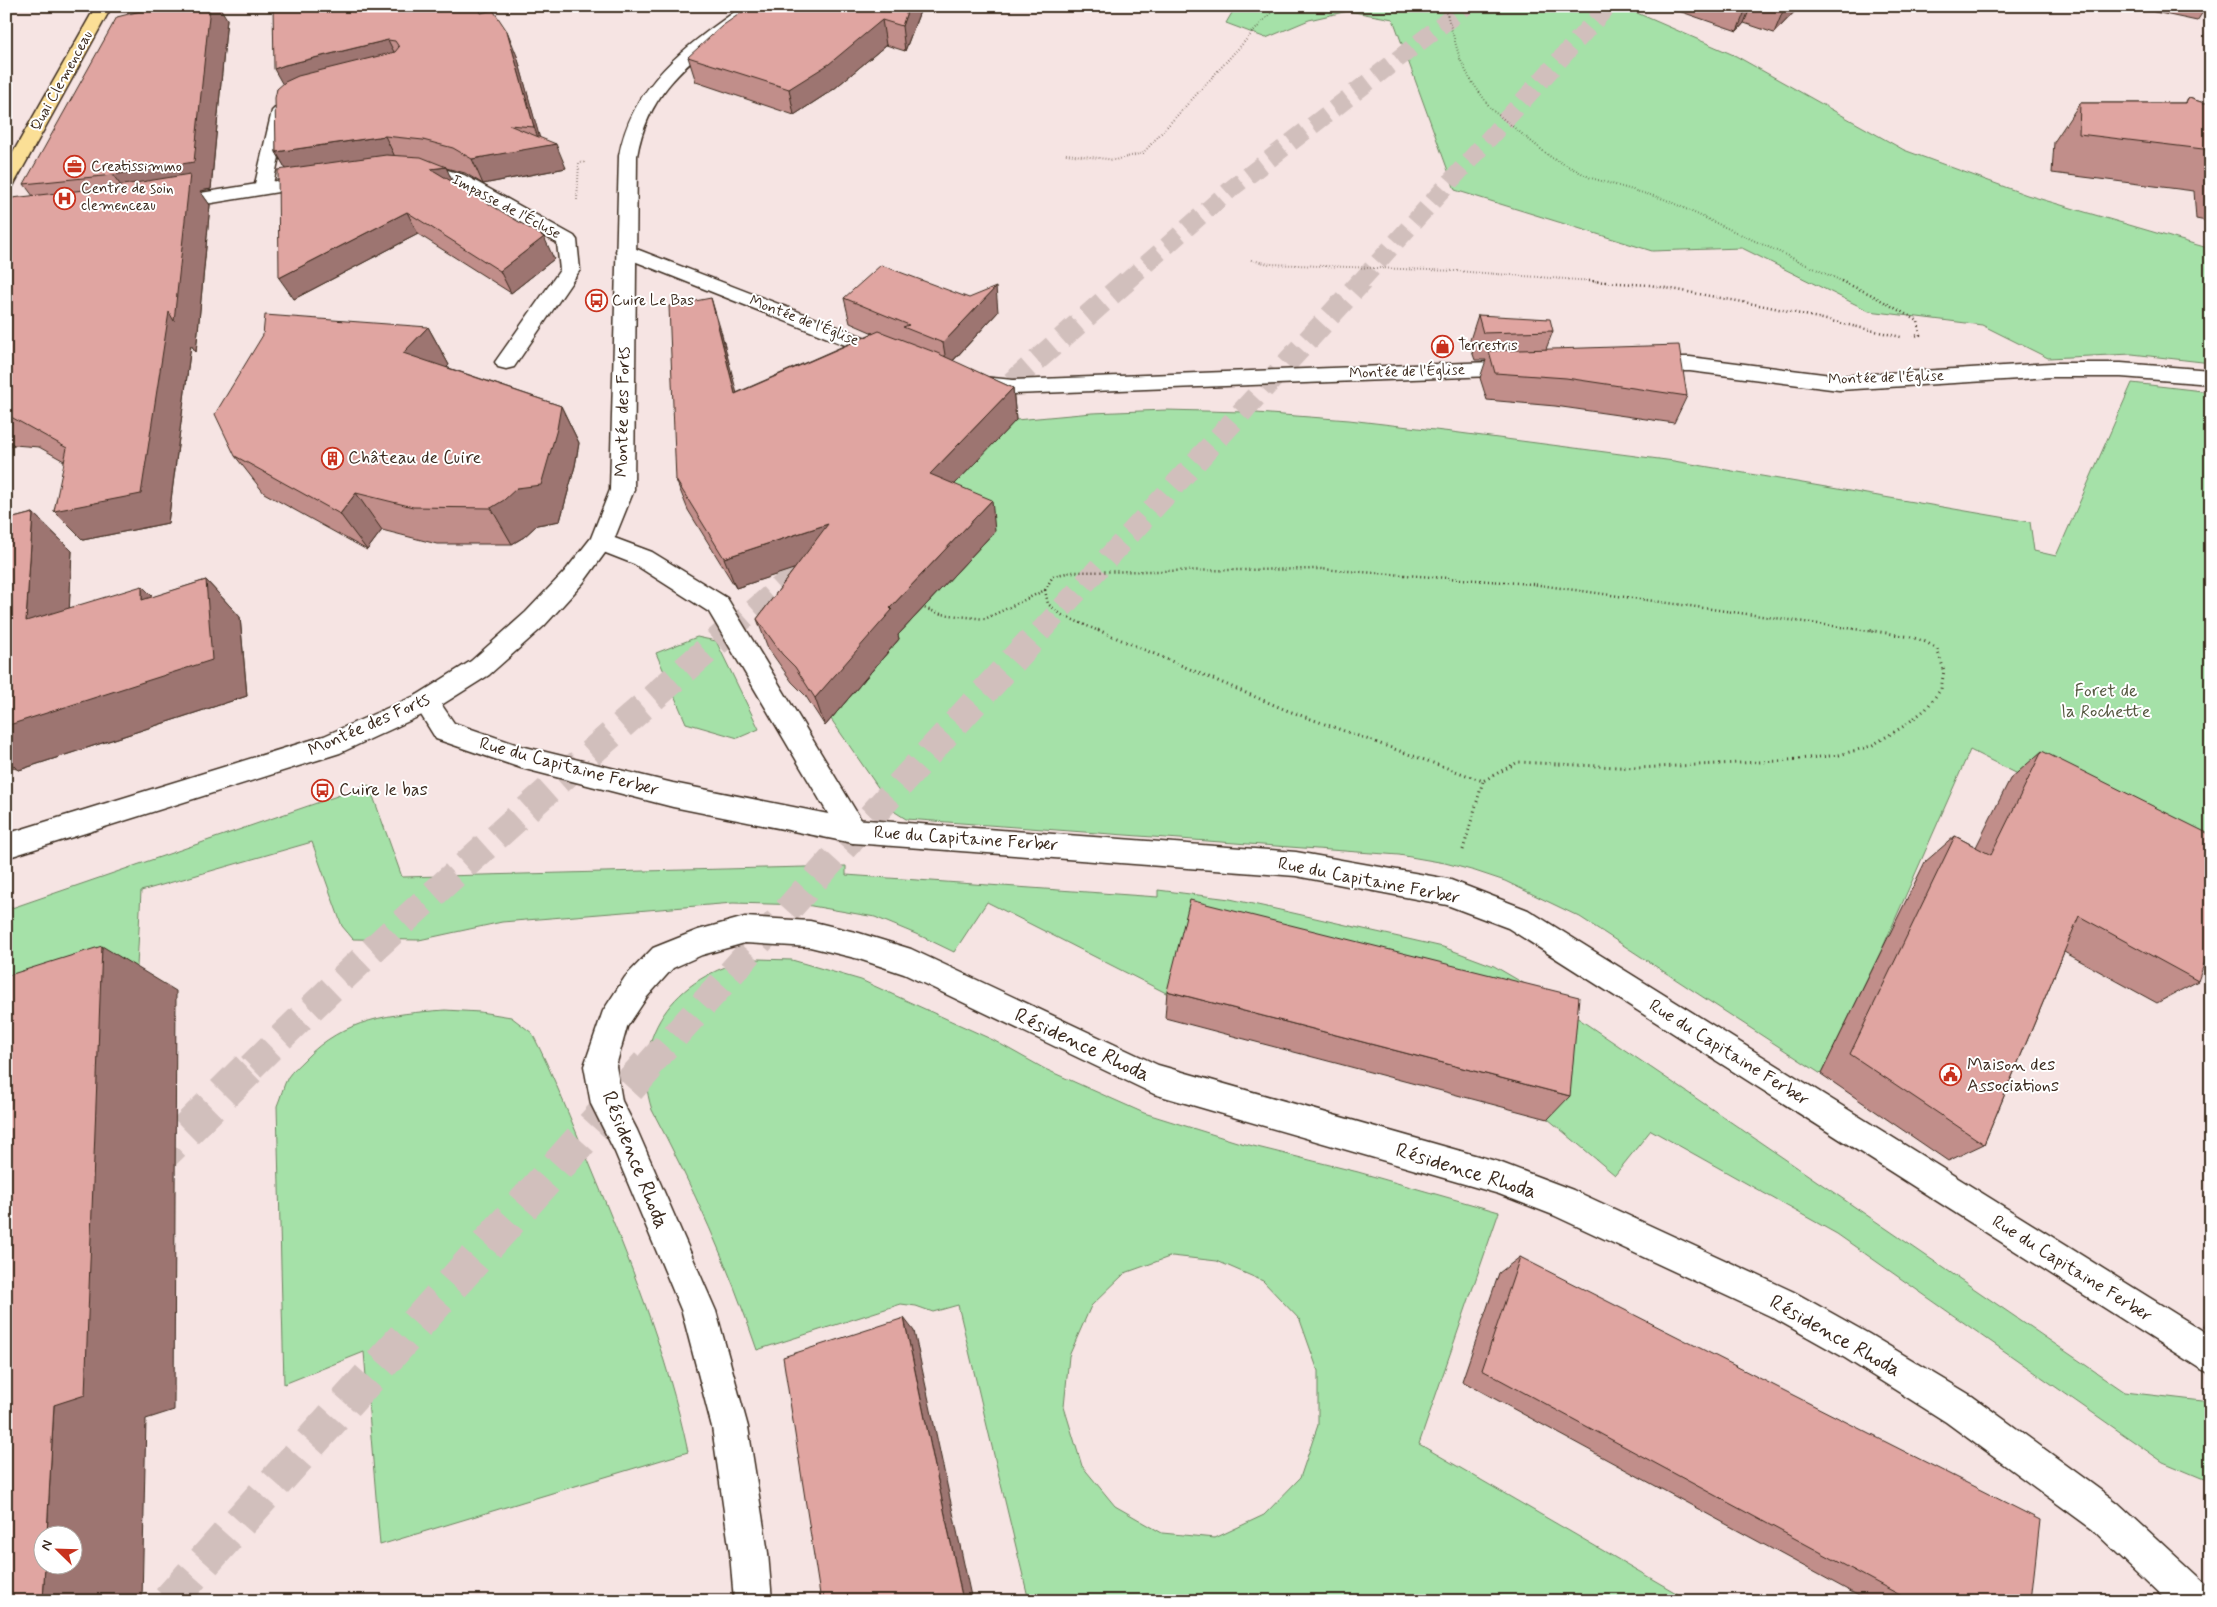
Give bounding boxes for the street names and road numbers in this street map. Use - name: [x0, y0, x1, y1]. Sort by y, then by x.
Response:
- street label: Quai Clemenceau: [26, 27, 98, 135]
- street label: Impasse de l'Écluse: [448, 169, 565, 244]
- street label: Montée de l'Église: [746, 290, 862, 351]
- street label: Montée des Forts: [610, 346, 636, 478]
- street label: Montée de l'Église: [1349, 359, 1465, 384]
- street label: Montée de l'Église: [1828, 365, 1944, 390]
- street label: Montée des Forts: [304, 687, 434, 763]
- street label: Rue du Capitaine Ferber: [477, 731, 662, 803]
- street label: Rue du Capitaine Ferber: [873, 821, 1059, 857]
- street label: Rue du Capitaine Ferber: [1276, 852, 1462, 910]
- street label: Rue du Capitaine Ferber: [1644, 994, 1814, 1112]
- street label: Résidence Rhoda: [1010, 1001, 1154, 1089]
- street label: Résidence Rhoda: [595, 1087, 675, 1233]
- street label: Résidence Rhoda: [1392, 1136, 1540, 1206]
- street label: Rue du Capitaine Ferber: [1987, 1210, 2157, 1328]
- street label: Résidence Rhoda: [1764, 1288, 1906, 1384]

